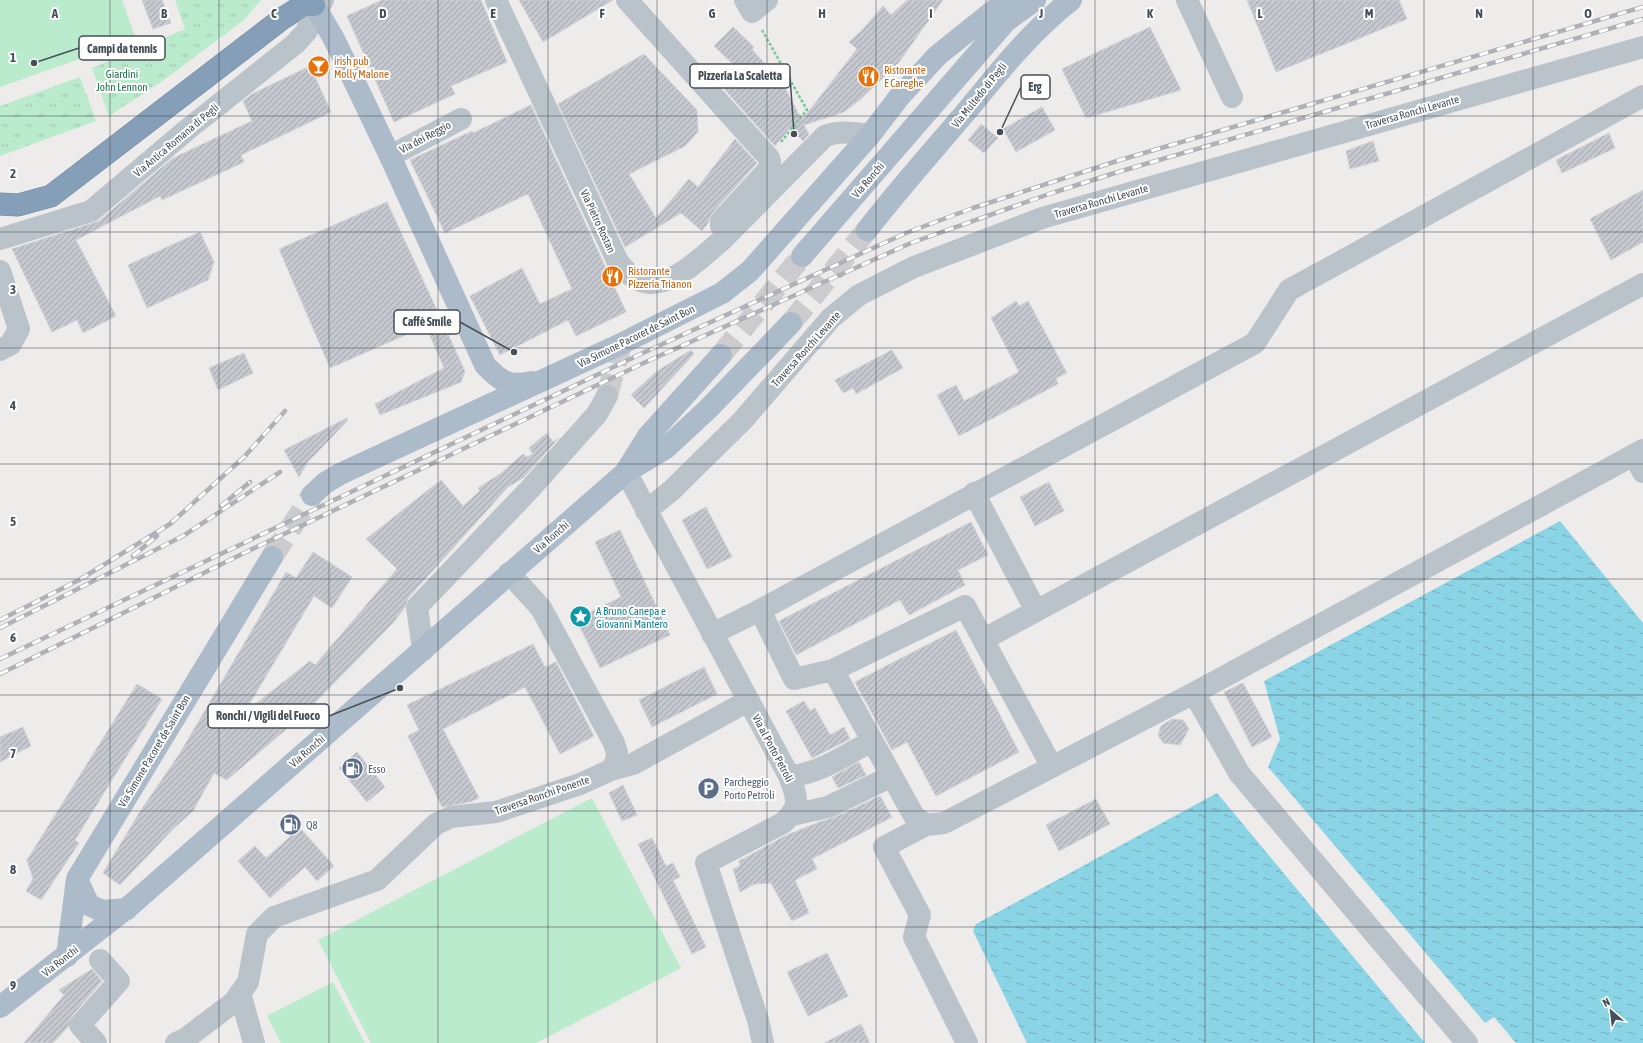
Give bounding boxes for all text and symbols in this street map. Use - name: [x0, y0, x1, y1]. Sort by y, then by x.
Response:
- text: A: [51, 6, 59, 21]
- text: B: [161, 6, 168, 21]
- text: C: [271, 6, 277, 21]
- text: D: [379, 6, 387, 21]
- text: E: [490, 6, 496, 21]
- text: F: [599, 6, 605, 21]
- text: G: [709, 6, 716, 21]
- text: H: [818, 6, 826, 21]
- text: I: [929, 6, 933, 21]
- text: J: [1038, 6, 1043, 21]
- text: K: [1147, 6, 1154, 21]
- text: L: [1257, 6, 1263, 21]
- text: M: [1365, 6, 1374, 21]
- text: N: [1475, 6, 1483, 21]
- text: O: [1584, 6, 1592, 21]
- callout: Campi da tennis: [79, 36, 165, 60]
- text: Campi da tennis: [87, 42, 158, 56]
- text: 1: [10, 50, 16, 65]
- bar icon: irish pub Molly Malone: [305, 54, 331, 80]
- place label: irish pub Molly Malone: [334, 55, 389, 80]
- street label: Via Multedo di Pegli: [949, 60, 1009, 130]
- restaurant icon: Ristorante E Careghe: [855, 63, 881, 89]
- callout: Pizzeria La Scaletta: [690, 64, 790, 88]
- place label: Ristorante E Careghe: [884, 64, 926, 89]
- park label: Giardini John Lennon: [96, 68, 148, 93]
- text: Pizzeria La Scaletta: [698, 69, 782, 83]
- callout: Erg: [1021, 75, 1050, 99]
- text: Erg: [1028, 80, 1043, 94]
- street label: Traversa Ronchi Levante: [1364, 93, 1460, 131]
- street label: Via Antica Romana di Pegli: [131, 101, 221, 179]
- street label: Via dei Reggio: [397, 119, 453, 155]
- street label: Via Ronchi: [850, 160, 886, 200]
- text: 2: [10, 166, 16, 181]
- street label: Traversa Ronchi Levante: [1053, 182, 1149, 220]
- street label: Via Pietro Rostan: [578, 187, 618, 255]
- restaurant icon: Ristorante Pizzeria Trianon: [600, 264, 626, 290]
- place label: Ristorante Pizzeria Trianon: [628, 265, 692, 290]
- text: 3: [10, 282, 16, 297]
- street label: Via Simone Pacoret de Saint Bon: [576, 302, 696, 370]
- street label: Traversa Ronchi Levante: [769, 309, 843, 389]
- callout: Caffè Smile: [394, 310, 460, 334]
- text: Caffè Smile: [402, 315, 452, 329]
- text: 4: [9, 398, 16, 413]
- text: 5: [10, 514, 16, 529]
- street label: Via Ronchi: [531, 519, 571, 555]
- place icon: A Bruno Canepa e Giovanni Mantero: [567, 604, 593, 630]
- place label: A Bruno Canepa e Giovanni Mantero: [596, 605, 668, 630]
- text: 6: [10, 630, 16, 645]
- street label: Via Simone Pacoret de Saint Bon: [116, 693, 192, 809]
- callout: Ronchi / Vigili del Fuoco: [208, 704, 329, 728]
- text: Ronchi / Vigili del Fuoco: [216, 709, 320, 723]
- street label: Via al Porto Petroli: [750, 712, 796, 784]
- street label: Via Ronchi: [287, 733, 327, 769]
- text: 7: [10, 746, 16, 761]
- fuel station icon: Esso: [339, 756, 365, 782]
- place label: Esso: [368, 763, 386, 775]
- street label: Traversa Ronchi Ponente: [493, 773, 591, 817]
- parking icon: Parcheggio Porto Petroli: [696, 775, 722, 801]
- place label: Parcheggio Porto Petroli: [724, 776, 775, 801]
- fuel station icon: Q8: [277, 812, 303, 838]
- place label: Q8: [306, 819, 318, 831]
- text: 8: [10, 862, 16, 877]
- street label: Via Ronchi: [40, 943, 80, 979]
- text: 9: [10, 978, 16, 993]
- north arrow: [1591, 991, 1631, 1031]
- text: N: [1601, 995, 1612, 1009]

